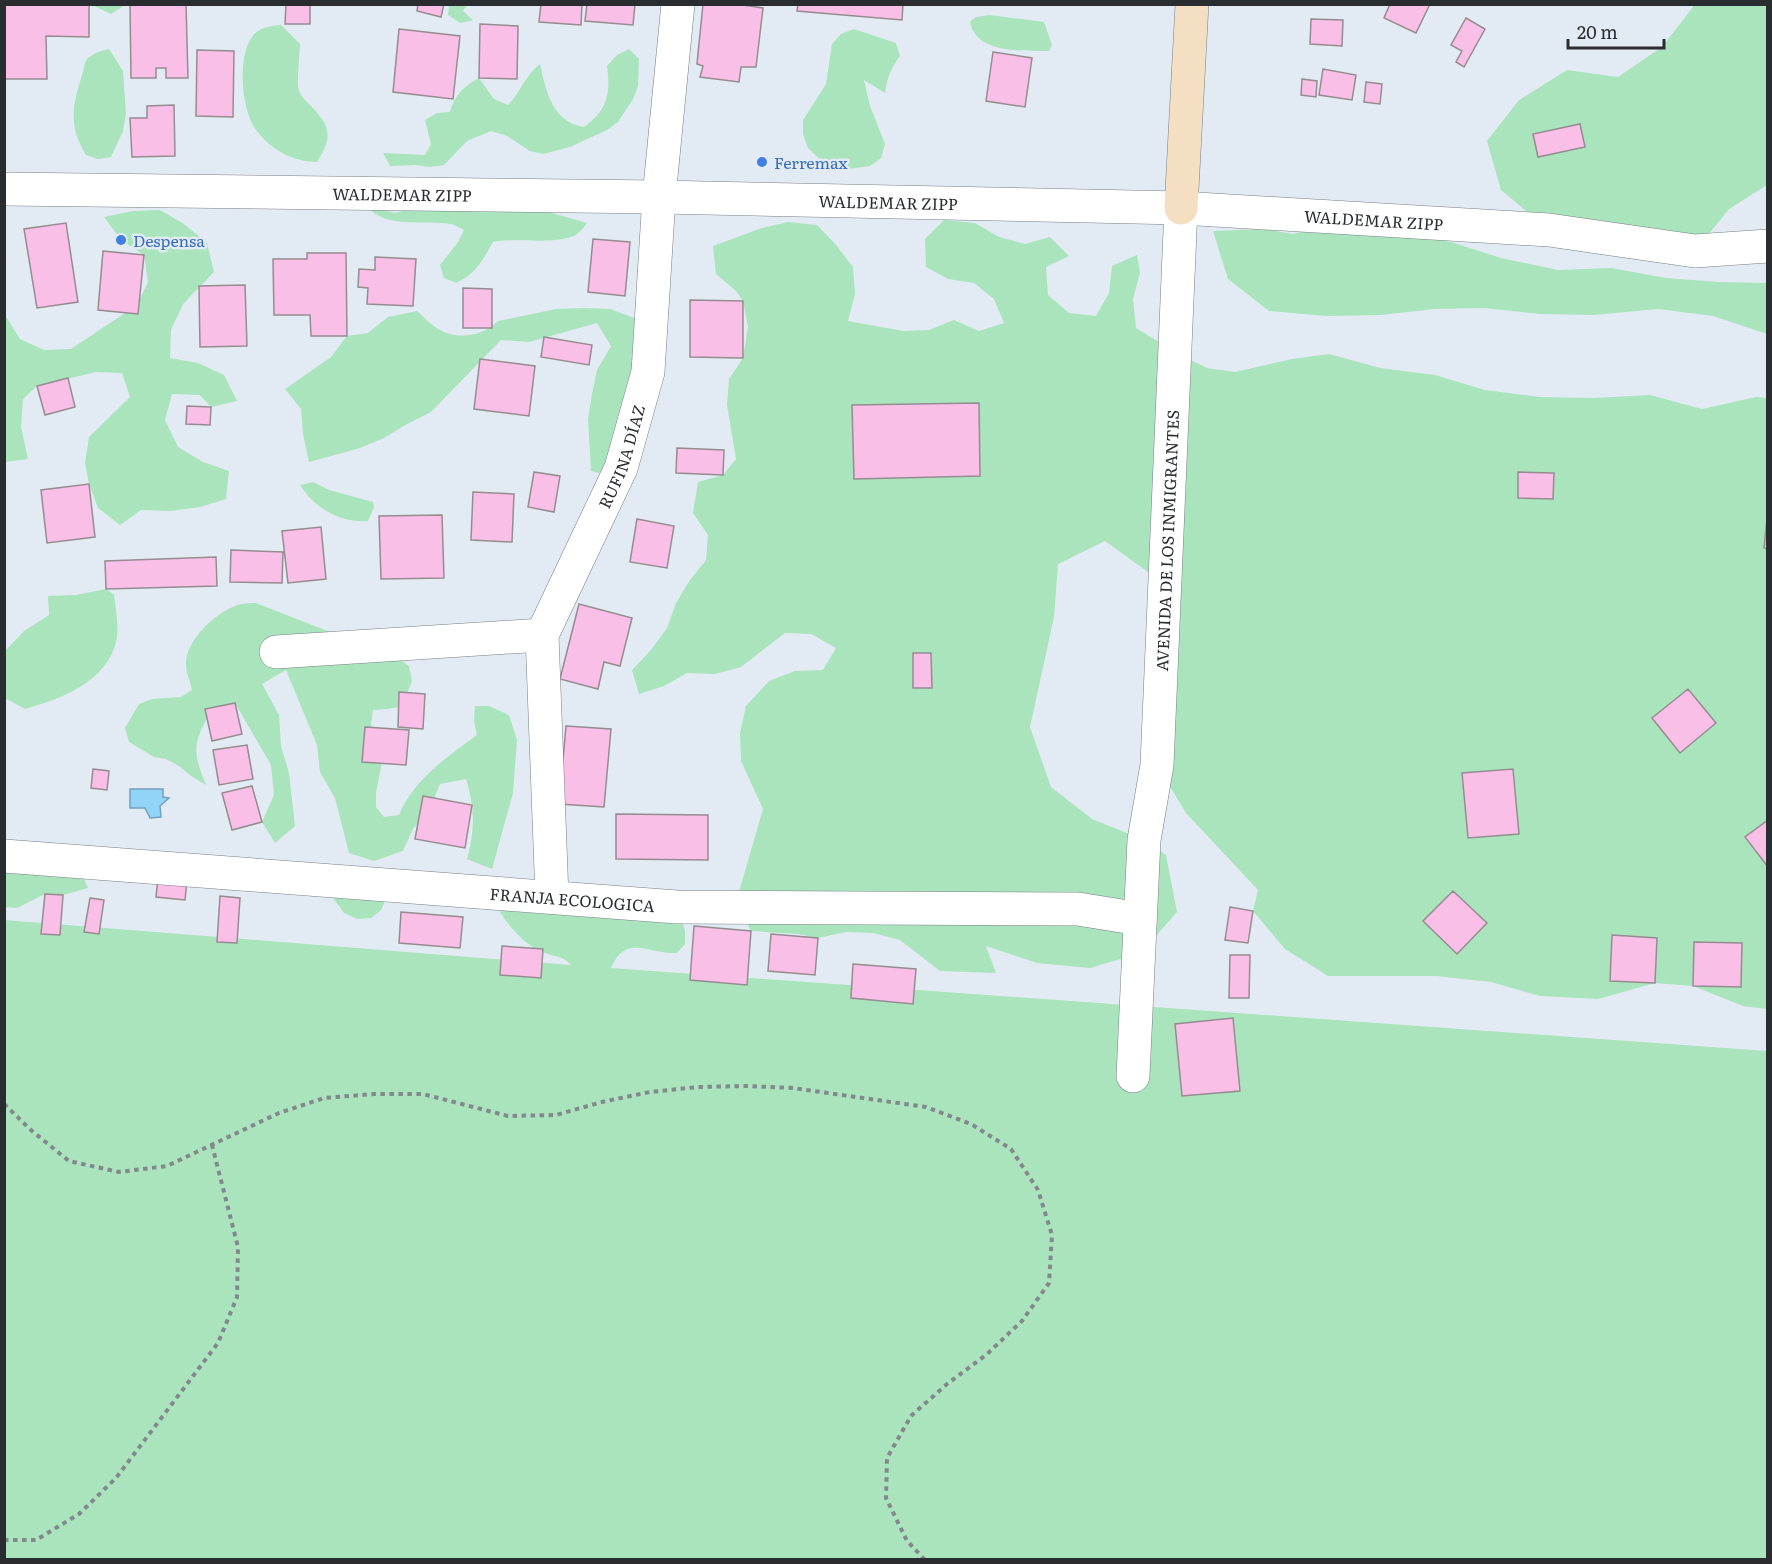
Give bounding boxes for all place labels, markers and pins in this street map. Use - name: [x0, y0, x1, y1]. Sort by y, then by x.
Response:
- place label: Ferremax: [774, 150, 849, 174]
- marker: Ferremax: [755, 155, 769, 169]
- place label: Despensa: [133, 228, 205, 252]
- marker: Despensa: [114, 233, 128, 247]

